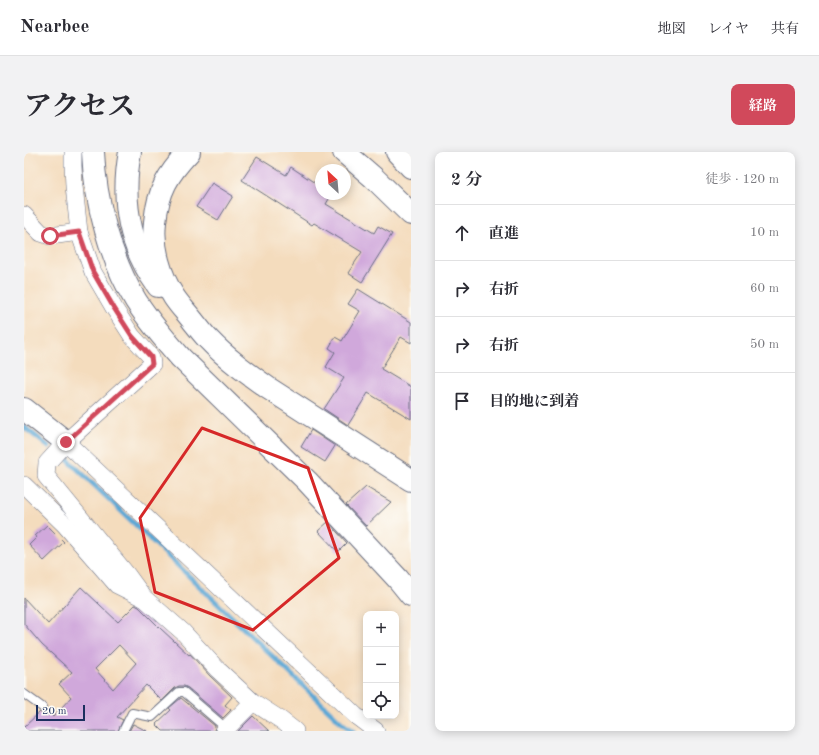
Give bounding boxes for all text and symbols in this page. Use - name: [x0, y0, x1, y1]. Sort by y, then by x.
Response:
- text: Nearbee: [20, 18, 89, 37]
- text: 地図: [658, 22, 686, 36]
- text: レイヤ: [708, 22, 749, 36]
- text: 共有: [771, 22, 799, 36]
- button: 経路: [731, 84, 795, 125]
- text: アクセス: [24, 94, 135, 122]
- north arrow: [315, 164, 351, 200]
- text: 2 分: [451, 172, 483, 189]
- text: 徒歩 · 120 m: [705, 173, 779, 186]
- icon: ahead: [451, 222, 473, 244]
- text: 10 m: [750, 226, 779, 239]
- route start: [41, 227, 59, 245]
- text: 直進: [489, 227, 519, 242]
- icon: right: [451, 278, 473, 300]
- text: 60 m: [750, 282, 779, 295]
- text: 右折: [489, 283, 519, 298]
- icon: right: [451, 334, 473, 356]
- text: 50 m: [750, 338, 779, 351]
- text: 右折: [489, 339, 519, 354]
- icon: arrive: [451, 390, 473, 412]
- text: 目的地に到着: [489, 395, 579, 410]
- route end: [57, 433, 75, 451]
- map controls: [363, 611, 399, 719]
- button: +: [363, 611, 399, 647]
- button: −: [363, 647, 399, 683]
- button: locate: [363, 683, 399, 719]
- scale bar: [36, 703, 85, 722]
- text: 20 m: [42, 706, 67, 717]

